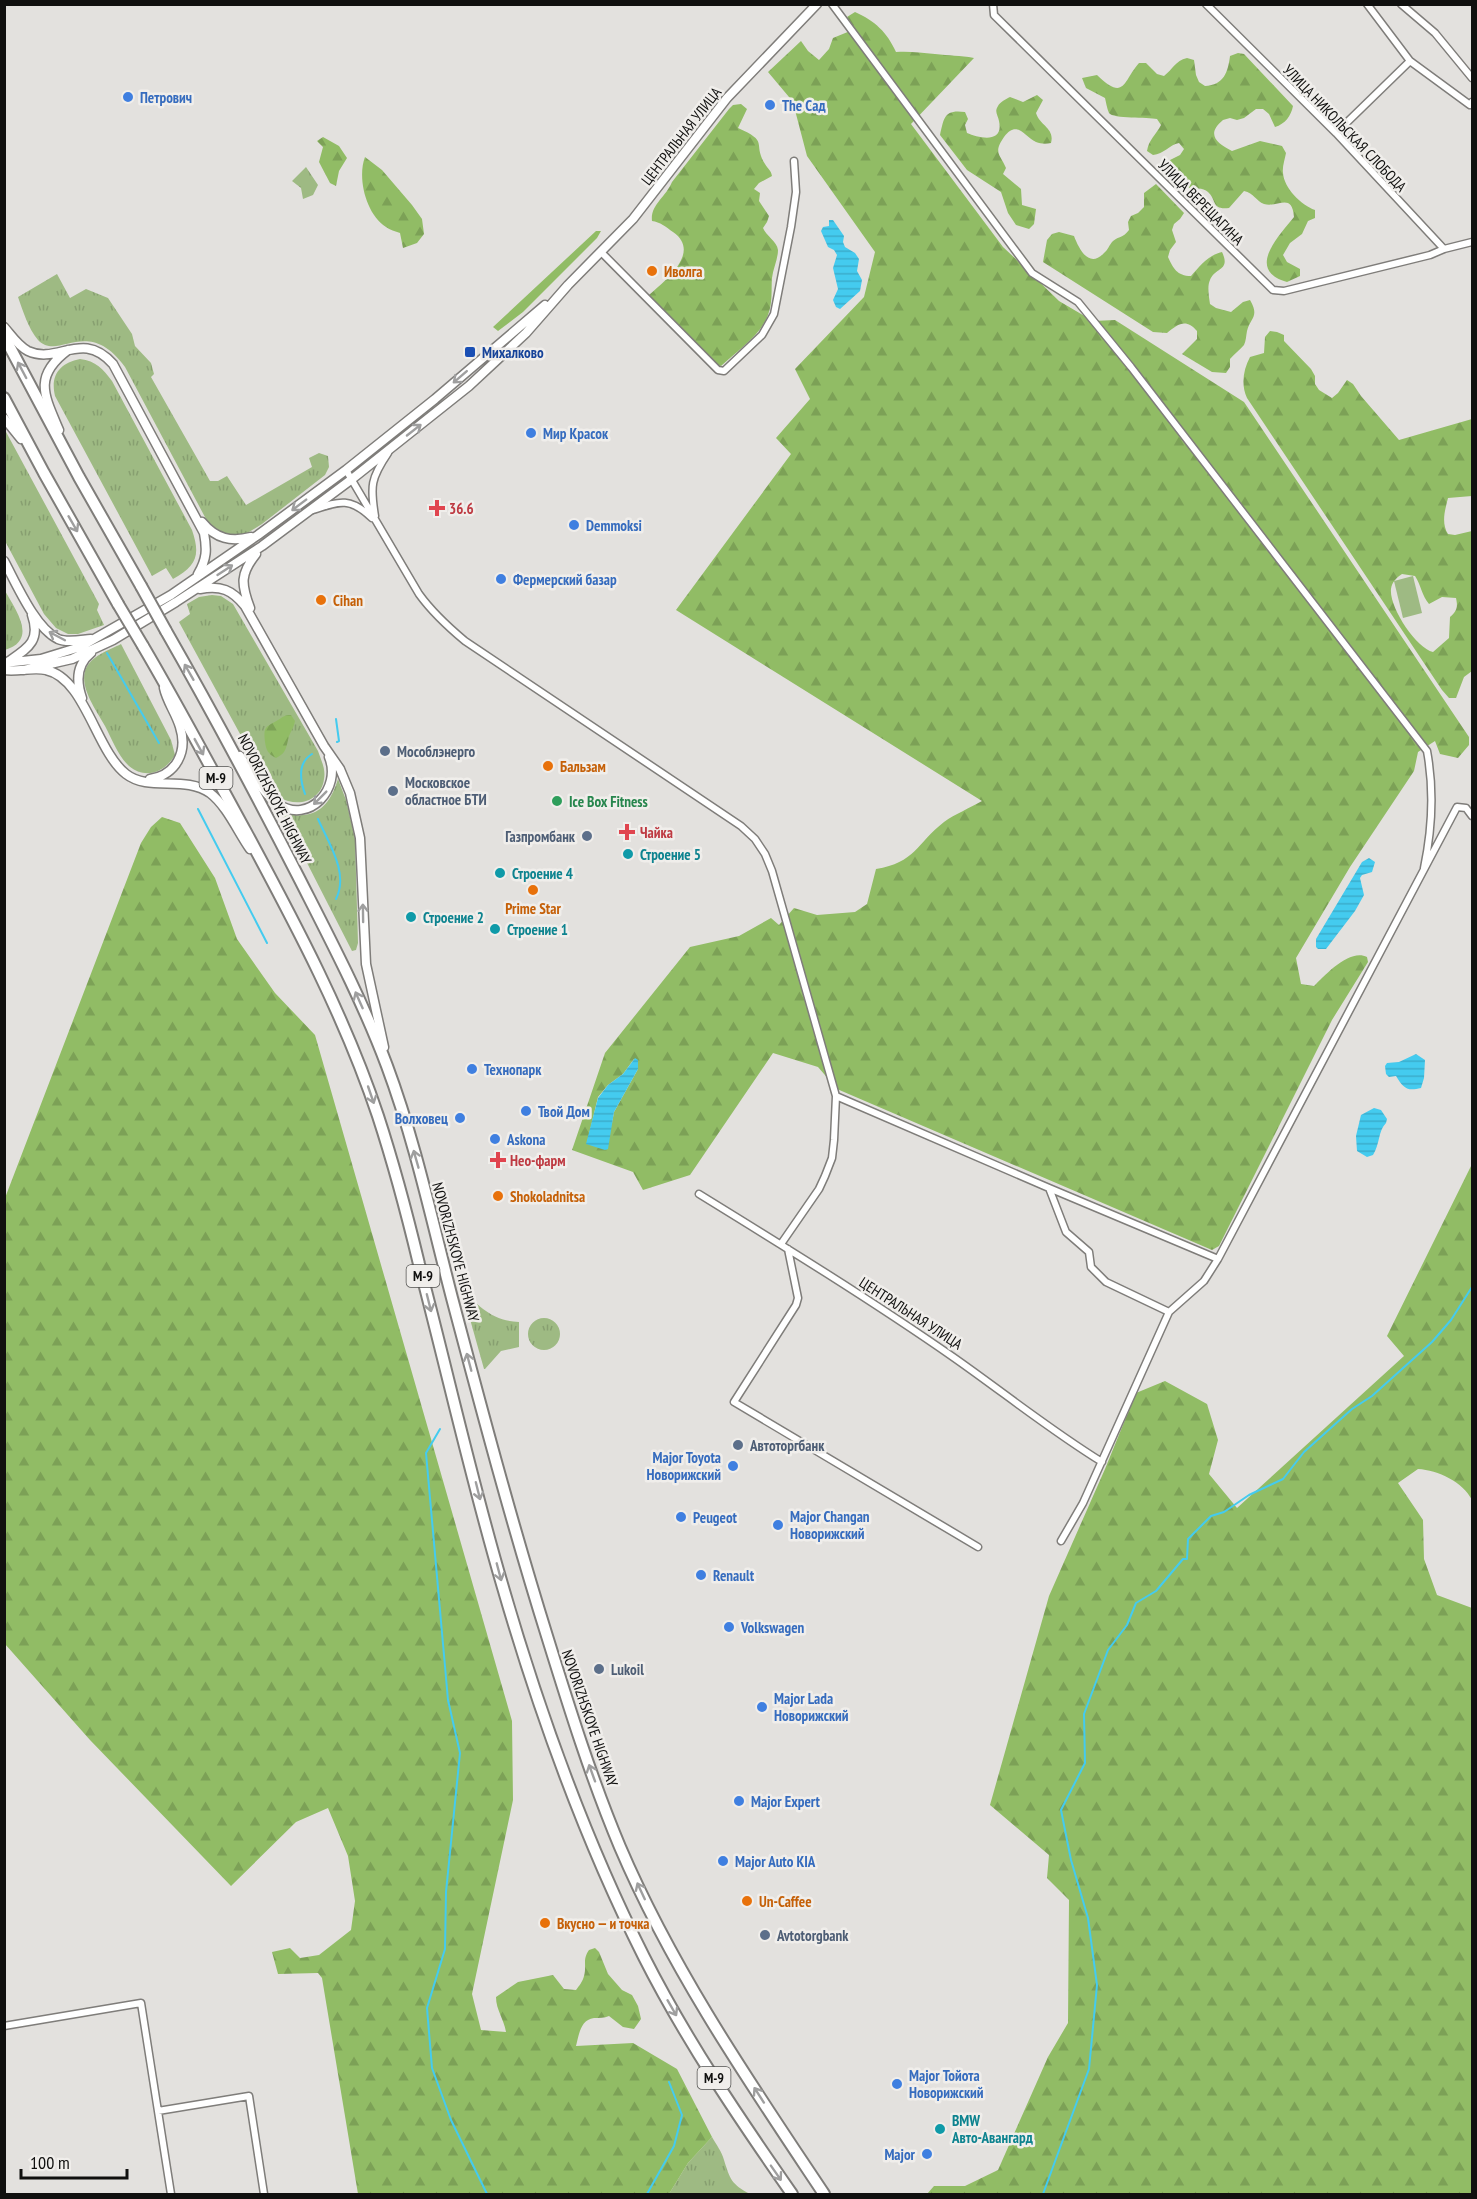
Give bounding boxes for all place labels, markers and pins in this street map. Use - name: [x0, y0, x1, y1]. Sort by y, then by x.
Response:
- place label: Петрович: [140, 88, 192, 107]
- marker: Петрович: [121, 90, 135, 104]
- place label: The Сад: [782, 96, 826, 115]
- marker: The Сад: [763, 98, 777, 112]
- place label: Иволга: [664, 262, 702, 281]
- marker: Иволга: [645, 264, 659, 278]
- place label: Михалково: [482, 343, 544, 362]
- marker: Михалково: [463, 345, 477, 359]
- place label: Мир Красок: [543, 424, 609, 443]
- marker: Мир Красок: [524, 426, 538, 440]
- place label: 36.6: [449, 499, 474, 518]
- marker: 36.6: [430, 501, 444, 515]
- place label: Demmoksi: [586, 516, 642, 535]
- marker: Demmoksi: [567, 518, 581, 532]
- place label: Фермерский базар: [513, 570, 617, 589]
- marker: Фермерский базар: [494, 572, 508, 586]
- place label: Cihan: [333, 591, 363, 610]
- marker: Cihan: [314, 593, 328, 607]
- place label: Мособлэнерго: [397, 742, 476, 761]
- marker: Мособлэнерго: [378, 744, 392, 758]
- place label: Бальзам: [560, 757, 606, 776]
- marker: Бальзам: [541, 759, 555, 773]
- place label: Московское областное БТИ: [405, 773, 487, 809]
- marker: Московское областное БТИ: [386, 784, 400, 798]
- place label: Ice Box Fitness: [569, 792, 648, 811]
- marker: Ice Box Fitness: [550, 794, 564, 808]
- marker: Чайка: [618, 823, 636, 841]
- place label: Чайка: [640, 823, 673, 842]
- place label: Газпромбанк: [505, 827, 576, 846]
- marker: Газпромбанк: [580, 829, 594, 843]
- place label: Строение 5: [640, 845, 701, 864]
- marker: Строение 5: [621, 847, 635, 861]
- place label: Строение 4: [512, 864, 573, 883]
- marker: Строение 4: [493, 866, 507, 880]
- marker: Prime Star: [526, 883, 540, 897]
- place label: Prime Star: [505, 899, 561, 918]
- place label: Строение 2: [423, 908, 484, 927]
- marker: Строение 2: [404, 910, 418, 924]
- place label: Строение 1: [507, 920, 568, 939]
- marker: Строение 1: [488, 922, 502, 936]
- place label: Технопарк: [484, 1060, 542, 1079]
- marker: Технопарк: [465, 1062, 479, 1076]
- place label: Твой Дом: [538, 1102, 590, 1121]
- marker: Твой Дом: [519, 1104, 533, 1118]
- place label: Волховец: [395, 1109, 448, 1128]
- marker: Волховец: [453, 1111, 467, 1125]
- place label: Askona: [506, 1130, 545, 1149]
- marker: Askona: [488, 1132, 502, 1146]
- place label: Нео-фарм: [510, 1151, 566, 1170]
- marker: Нео-фарм: [491, 1153, 505, 1167]
- place label: Shokoladnitsa: [510, 1187, 585, 1206]
- marker: Shokoladnitsa: [491, 1189, 505, 1203]
- place label: Автоторгбанк: [749, 1436, 825, 1455]
- marker: Автоторгбанк: [731, 1438, 745, 1452]
- place label: Major Toyota Новорижский: [646, 1448, 721, 1484]
- marker: Major Toyota Новорижский: [726, 1459, 740, 1473]
- place label: Major Changan Новорижский: [790, 1507, 870, 1543]
- place label: Peugeot: [693, 1508, 738, 1527]
- marker: Peugeot: [674, 1510, 688, 1524]
- marker: Major Changan Новорижский: [771, 1518, 785, 1532]
- place label: Renault: [713, 1566, 755, 1585]
- marker: Renault: [694, 1568, 708, 1582]
- place label: Volkswagen: [740, 1618, 805, 1637]
- marker: Volkswagen: [722, 1620, 736, 1634]
- place label: Lukoil: [611, 1660, 644, 1679]
- marker: Lukoil: [592, 1662, 606, 1676]
- place label: Major Lada Новорижский: [774, 1689, 849, 1725]
- marker: Major Lada Новорижский: [755, 1700, 769, 1714]
- place label: Major Expert: [751, 1792, 821, 1811]
- marker: Major Expert: [732, 1794, 746, 1808]
- place label: Major Auto KIA: [735, 1852, 816, 1871]
- marker: Major Auto KIA: [716, 1854, 730, 1868]
- place label: Un-Caffee: [759, 1892, 812, 1911]
- marker: Un-Caffee: [740, 1894, 754, 1908]
- place label: Вкусно — и точка: [557, 1914, 650, 1933]
- marker: Вкусно — и точка: [538, 1916, 552, 1930]
- place label: Avtotorgbank: [776, 1926, 849, 1945]
- marker: Avtotorgbank: [758, 1928, 772, 1942]
- place label: Major Тойота Новорижский: [909, 2066, 984, 2102]
- marker: Major Тойота Новорижский: [890, 2077, 904, 2091]
- place label: BMW Авто-Авангард: [951, 2111, 1033, 2147]
- marker: BMW Авто-Авангард: [933, 2122, 947, 2136]
- place label: Major: [884, 2145, 916, 2164]
- marker: Major: [920, 2147, 934, 2161]

